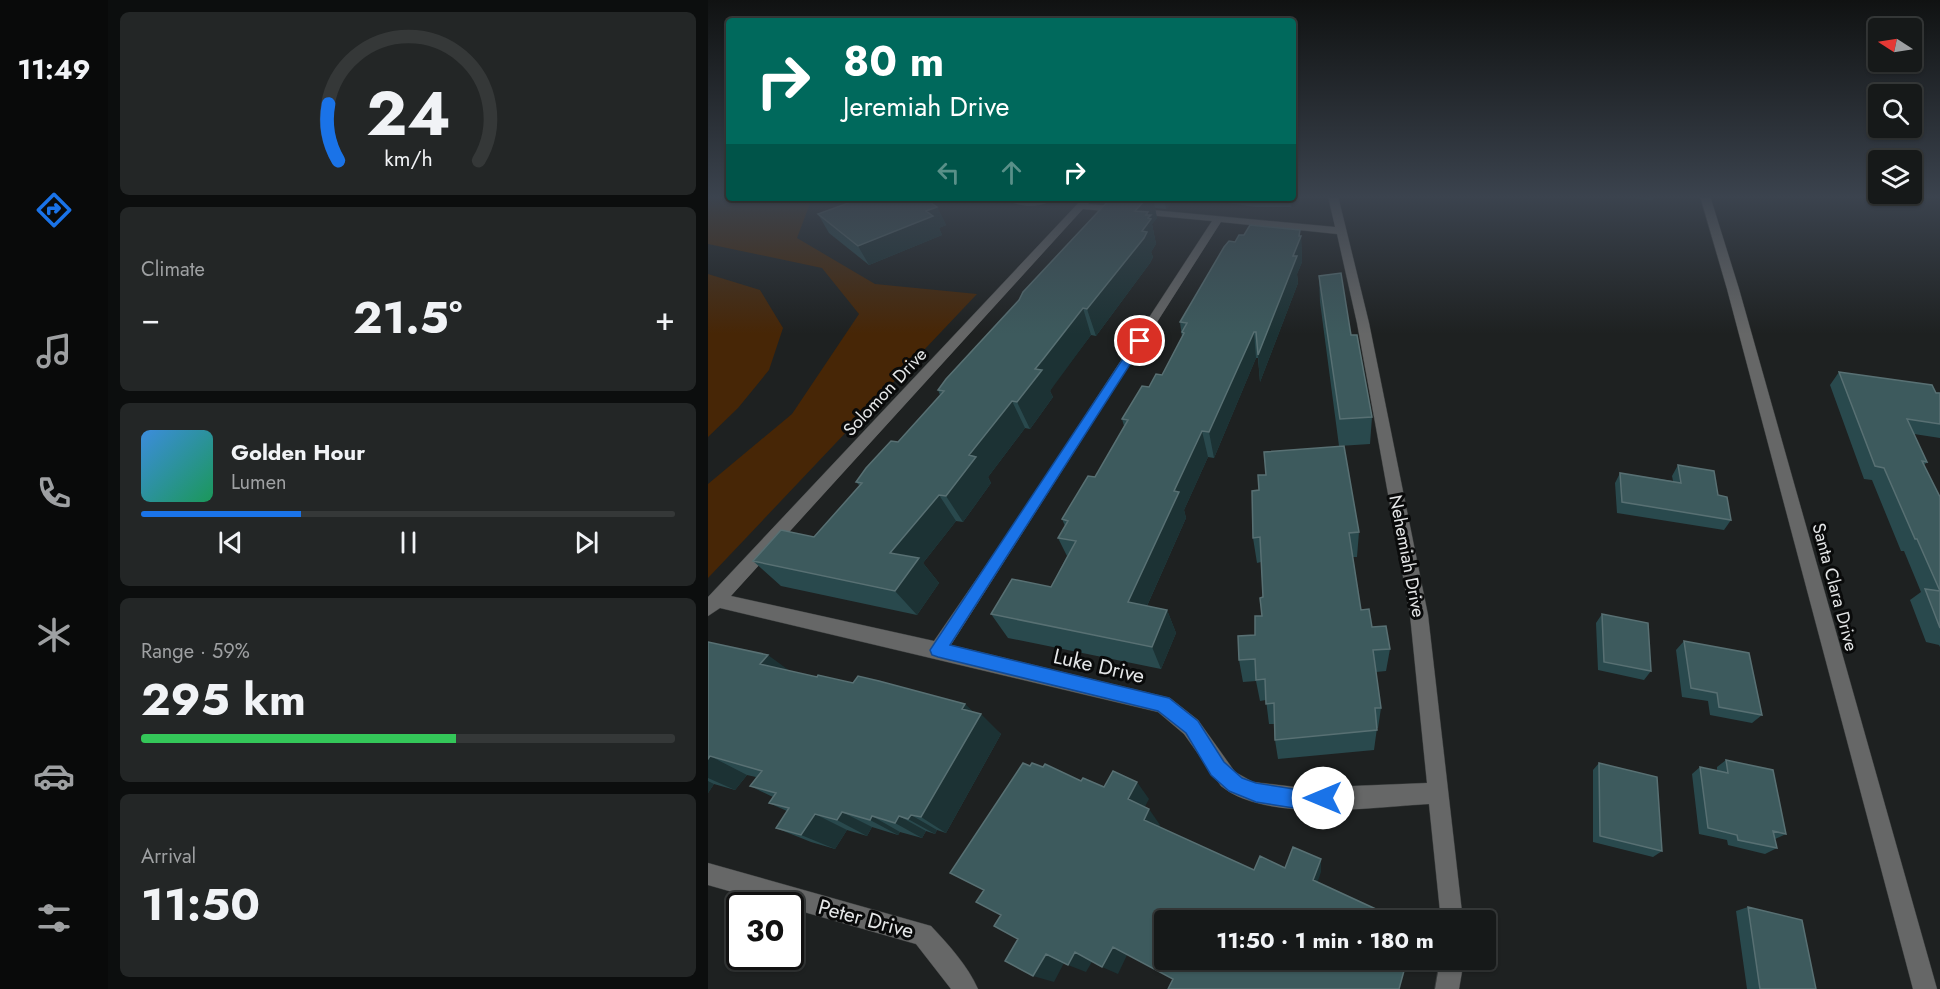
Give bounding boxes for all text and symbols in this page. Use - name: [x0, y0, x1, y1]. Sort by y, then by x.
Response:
- north arrow: [1868, 18, 1922, 72]
- map controls: [1868, 18, 1922, 204]
- text: 80 m: [843, 31, 944, 92]
- icon: right: [744, 42, 822, 120]
- text: 11:49: [17, 50, 91, 89]
- text: 24: [366, 68, 450, 158]
- button: search: [1868, 84, 1922, 138]
- text: Jeremiah Drive: [843, 87, 1010, 126]
- text: km/h: [384, 143, 432, 174]
- button: layers: [1868, 150, 1922, 204]
- icon: left: [932, 156, 965, 189]
- icon: ahead: [995, 156, 1028, 189]
- icon: right: [1058, 156, 1091, 189]
- icon: directions: [33, 189, 75, 231]
- text: Climate: [141, 255, 205, 284]
- text: 21.5°: [353, 285, 462, 350]
- text: −: [141, 295, 160, 342]
- text: +: [655, 295, 675, 342]
- pin: [1114, 315, 1165, 366]
- icon: arrive: [1123, 324, 1156, 357]
- icon: music: [33, 330, 75, 372]
- street label: Solomon Drive: [837, 342, 933, 442]
- text: Golden Hour: [231, 436, 365, 468]
- text: Lumen: [231, 468, 287, 497]
- icon: phone: [33, 472, 75, 514]
- street label: Nehemiah Drive: [1382, 493, 1432, 619]
- street label: Santa Clara Drive: [1805, 520, 1865, 654]
- icon: previous: [214, 526, 247, 559]
- icon: pause: [392, 526, 425, 559]
- icon: next: [570, 526, 603, 559]
- icon: climate: [33, 614, 75, 656]
- text: Range · 59%: [141, 637, 250, 666]
- street label: Luke Drive: [1050, 641, 1148, 691]
- text: 295 km: [141, 667, 306, 732]
- icon: car: [33, 755, 75, 797]
- position arrow: [1291, 766, 1355, 830]
- text: Arrival: [141, 842, 196, 871]
- text: 11:50: [141, 872, 260, 937]
- speed limit sign: 30: [726, 892, 804, 970]
- street label: Peter Drive: [815, 892, 917, 946]
- icon: filters: [33, 897, 75, 939]
- text: 11:50 · 1 min · 180 m: [1216, 924, 1434, 956]

